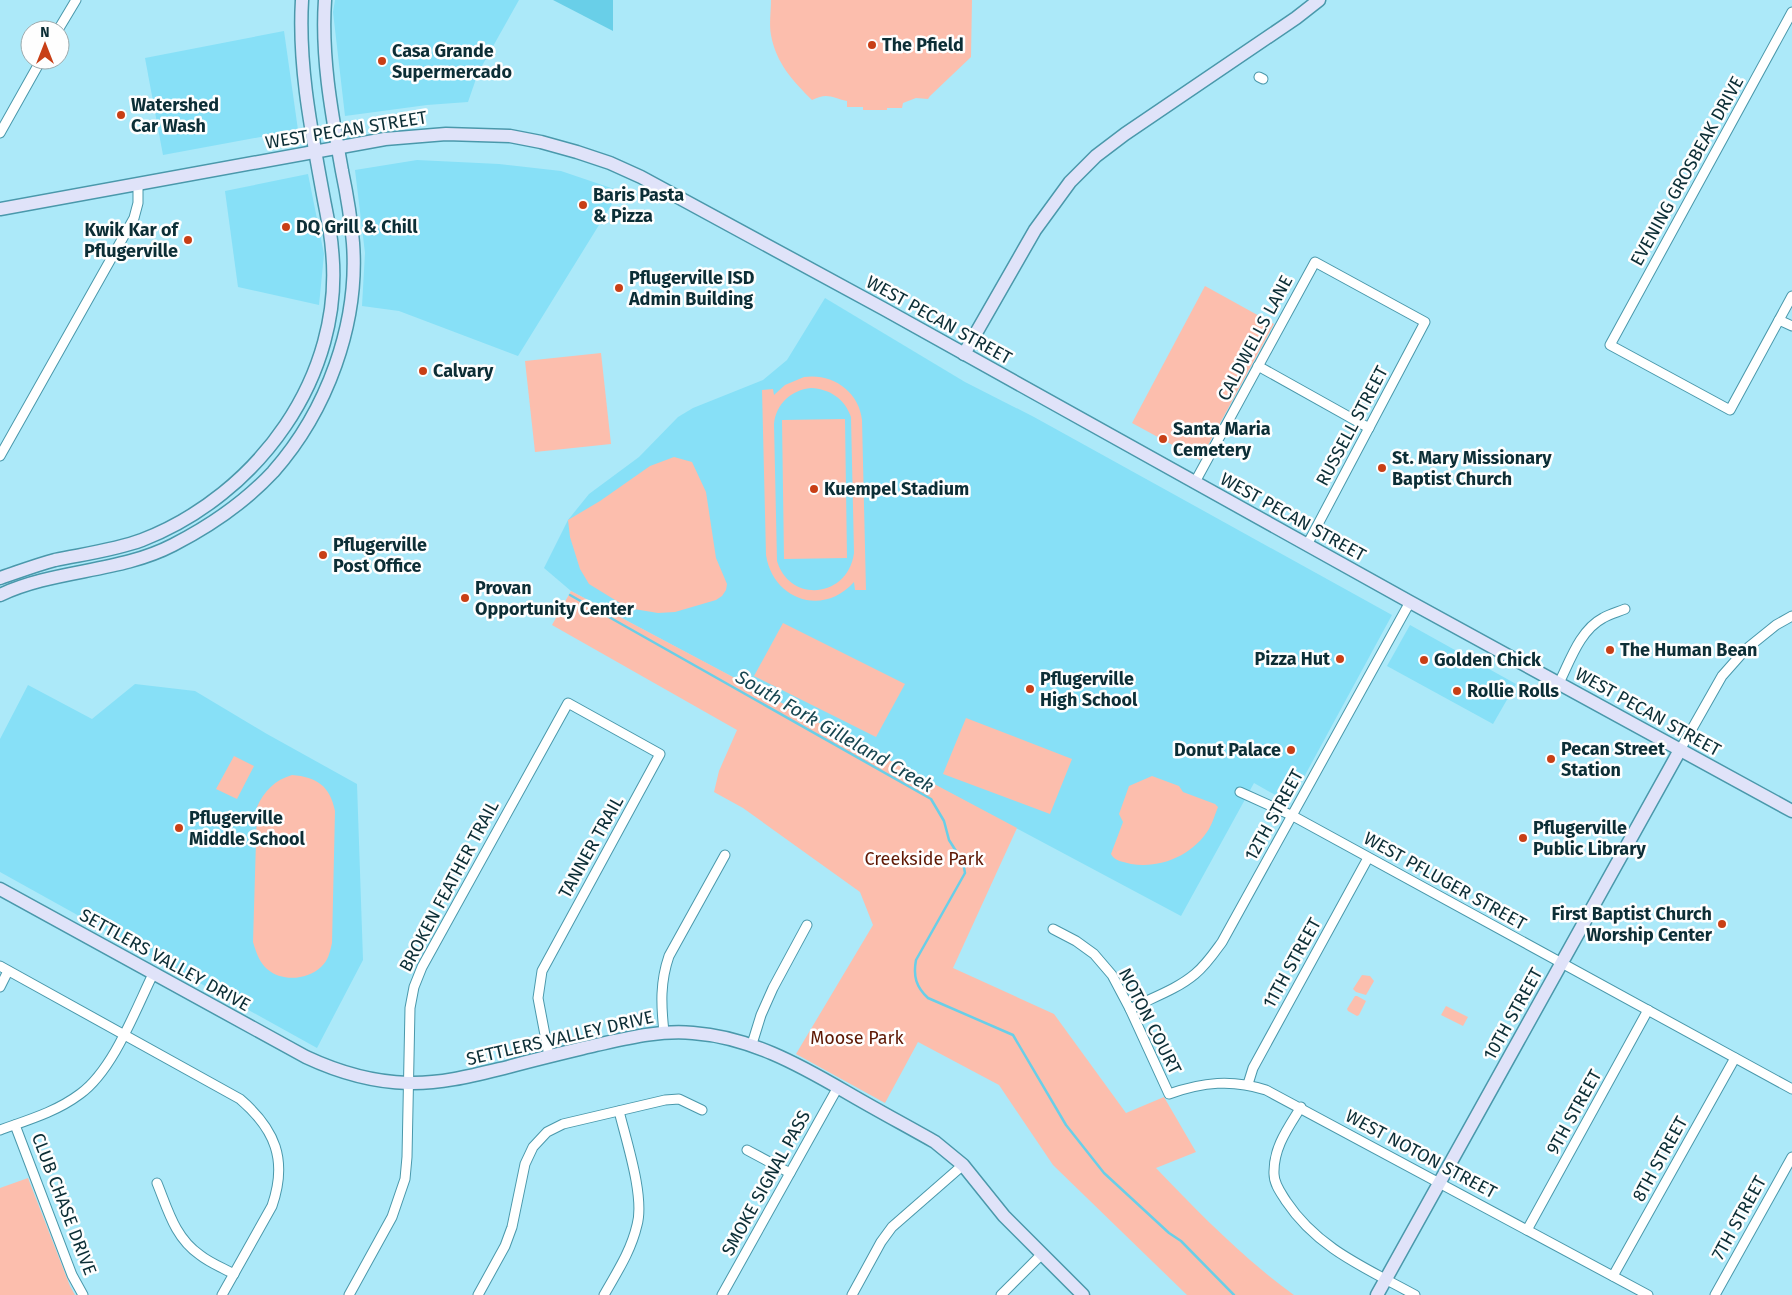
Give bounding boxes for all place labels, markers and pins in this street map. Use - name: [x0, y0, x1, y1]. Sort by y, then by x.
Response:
- place label: The Pfield: [882, 34, 964, 56]
- marker: The Pfield: [866, 39, 878, 51]
- place label: Casa Grande Supermercado: [392, 40, 512, 83]
- marker: Casa Grande Supermercado: [376, 55, 388, 67]
- place label: Watershed Car Wash: [131, 94, 219, 137]
- marker: Watershed Car Wash: [115, 109, 127, 121]
- place label: Baris Pasta & Pizza: [593, 184, 684, 227]
- marker: Baris Pasta & Pizza: [577, 199, 589, 211]
- place label: DQ Grill & Chill: [296, 216, 418, 238]
- place label: Kwik Kar of Pflugerville: [84, 219, 180, 262]
- marker: DQ Grill & Chill: [280, 221, 292, 233]
- marker: Kwik Kar of Pflugerville: [182, 234, 194, 246]
- place label: Pflugerville ISD Admin Building: [628, 267, 755, 310]
- marker: Pflugerville ISD Admin Building: [613, 282, 625, 294]
- place label: Calvary: [433, 360, 494, 382]
- marker: Calvary: [417, 365, 429, 377]
- place label: Santa Maria Cemetery: [1173, 418, 1271, 461]
- marker: Santa Maria Cemetery: [1157, 433, 1169, 445]
- place label: St. Mary Missionary Baptist Church: [1392, 447, 1552, 490]
- marker: St. Mary Missionary Baptist Church: [1376, 462, 1388, 474]
- place label: Kuempel Stadium: [824, 478, 969, 500]
- marker: Kuempel Stadium: [808, 483, 820, 495]
- place label: Pflugerville Post Office: [333, 534, 427, 577]
- marker: Pflugerville Post Office: [317, 549, 329, 561]
- place label: Provan Opportunity Center: [475, 577, 635, 620]
- marker: Provan Opportunity Center: [459, 592, 471, 604]
- place label: The Human Bean: [1620, 639, 1757, 661]
- marker: The Human Bean: [1604, 644, 1616, 656]
- place label: Pizza Hut: [1255, 648, 1331, 670]
- place label: Golden Chick: [1434, 649, 1542, 671]
- marker: Pizza Hut: [1334, 653, 1346, 665]
- marker: Golden Chick: [1418, 654, 1430, 666]
- place label: Pflugerville High School: [1040, 668, 1138, 711]
- place label: Rollie Rolls: [1467, 680, 1559, 702]
- marker: Pflugerville High School: [1024, 683, 1036, 695]
- marker: Rollie Rolls: [1451, 685, 1463, 697]
- place label: Pecan Street Station: [1561, 738, 1666, 781]
- place label: Donut Palace: [1174, 739, 1281, 761]
- marker: Donut Palace: [1285, 744, 1297, 756]
- marker: Pecan Street Station: [1545, 753, 1557, 765]
- place label: Pflugerville Middle School: [189, 807, 306, 850]
- place label: Pflugerville Public Library: [1533, 817, 1646, 860]
- marker: Pflugerville Middle School: [173, 822, 185, 834]
- marker: Pflugerville Public Library: [1517, 832, 1529, 844]
- place label: First Baptist Church Worship Center: [1552, 903, 1713, 946]
- marker: First Baptist Church Worship Center: [1716, 918, 1728, 930]

